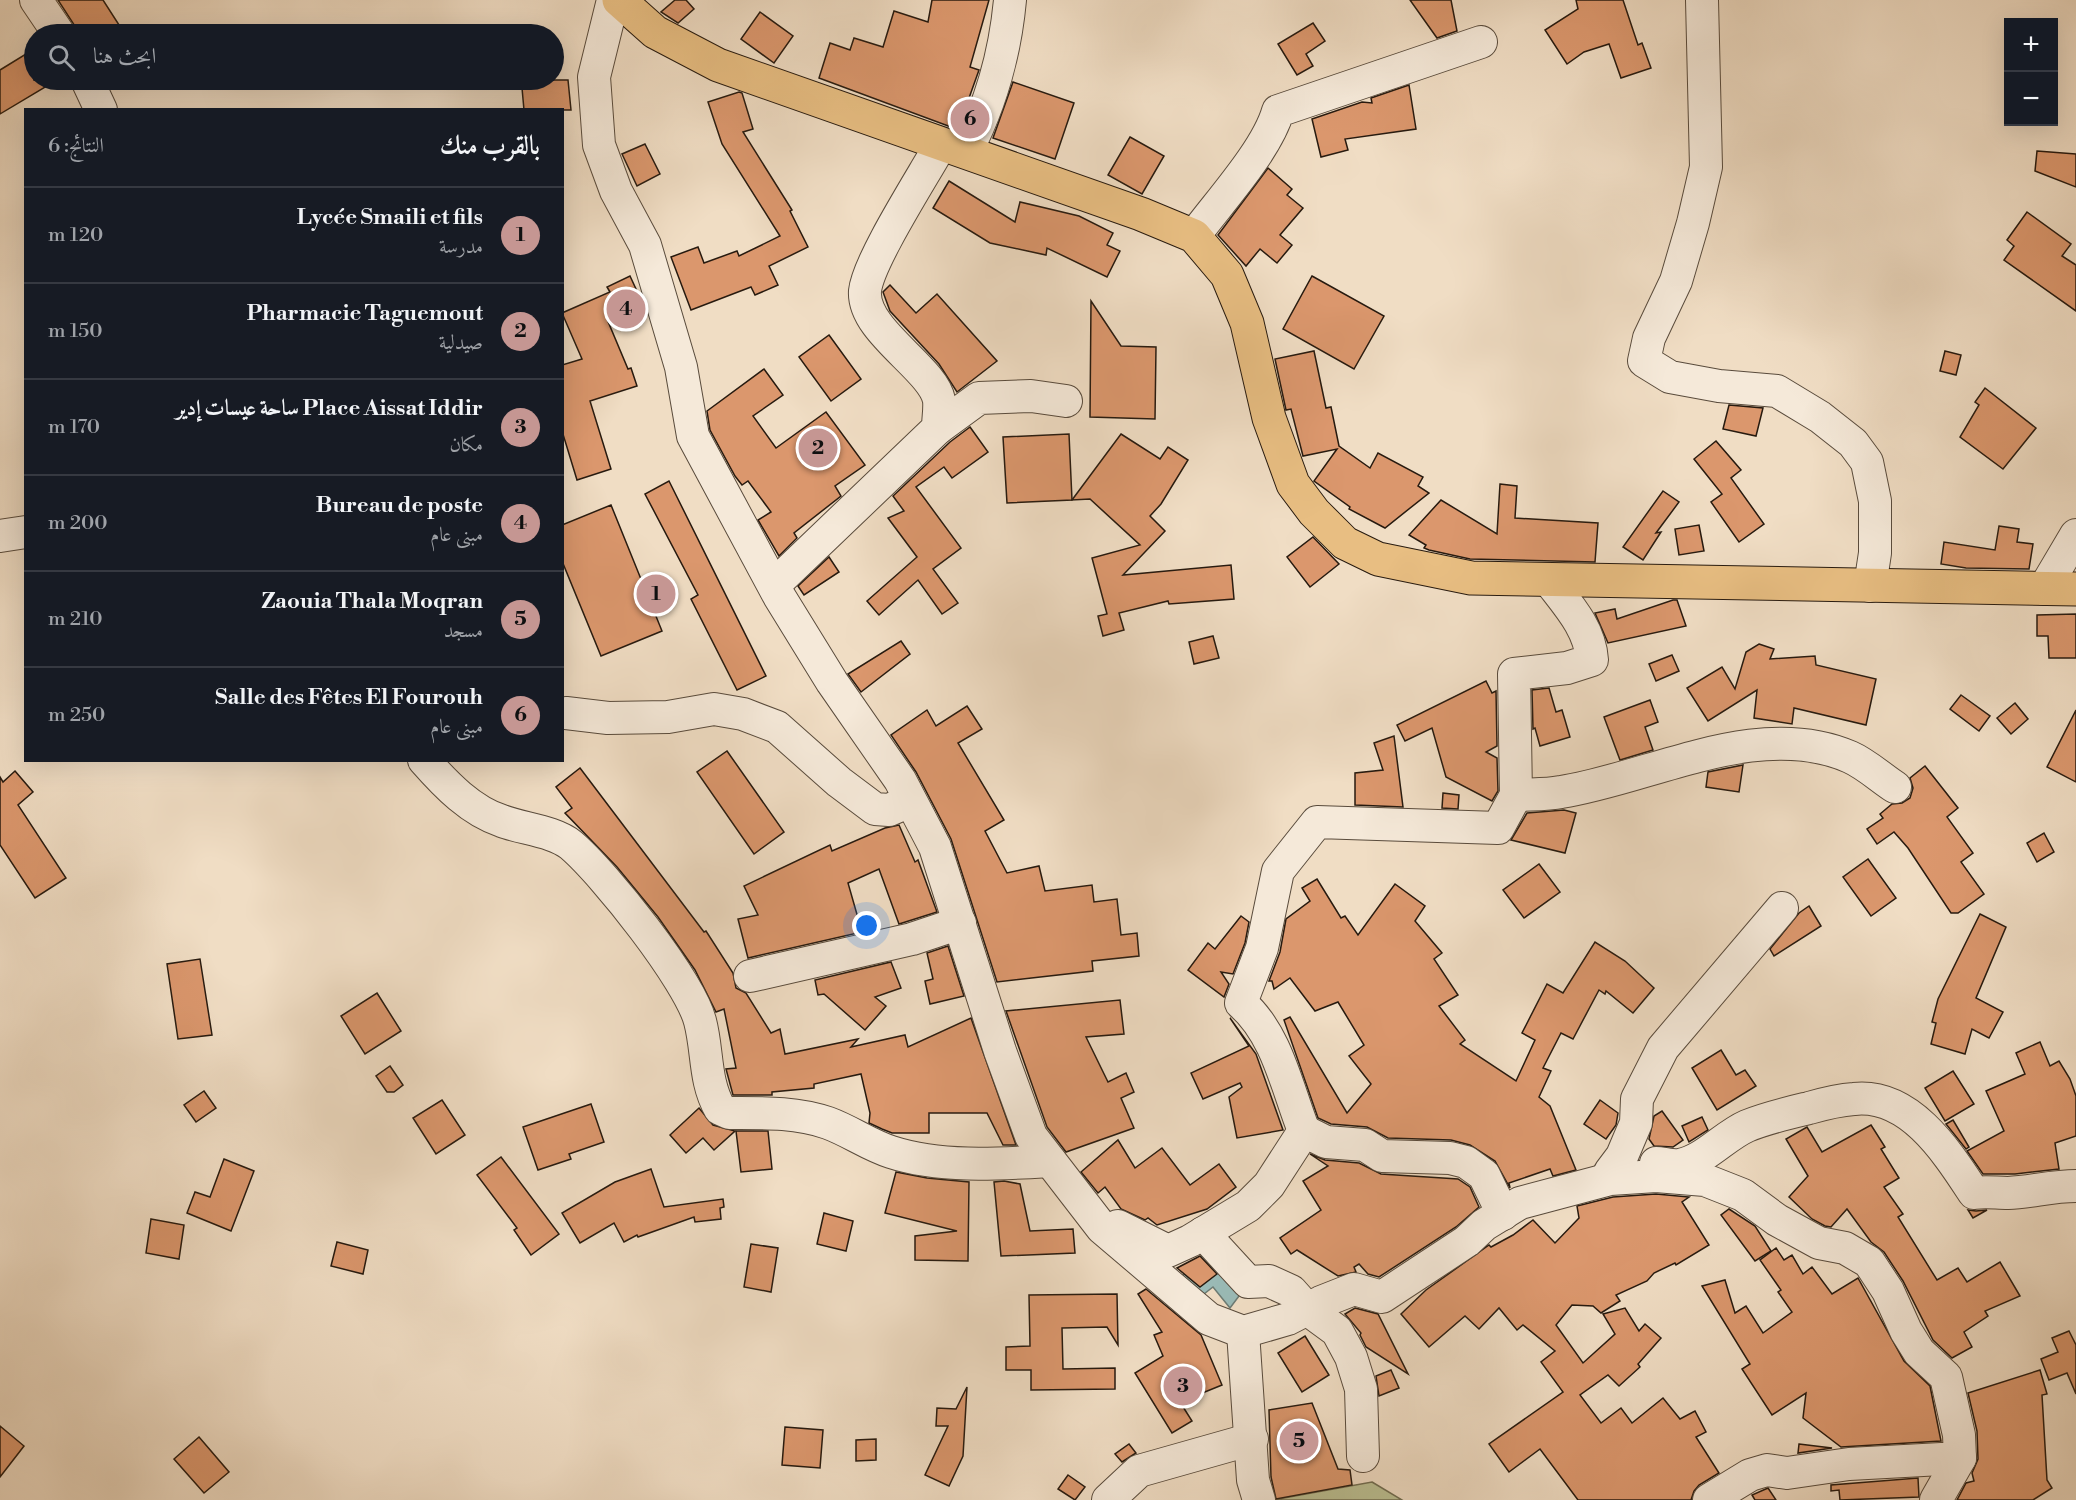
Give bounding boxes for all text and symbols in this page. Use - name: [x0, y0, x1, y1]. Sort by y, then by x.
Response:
- map controls: [2004, 18, 2058, 126]
- button: +: [2004, 18, 2058, 72]
- search box: [24, 24, 564, 90]
- icon: search: [45, 41, 78, 74]
- text: ابحث هنا: [93, 43, 156, 70]
- button: −: [2004, 72, 2058, 126]
- pin: 6: [950, 96, 990, 142]
- text: بالقرب منك: [440, 130, 540, 162]
- text: النتائج: 6: [48, 134, 104, 159]
- text: Lycée Smaili et fils: [297, 204, 483, 231]
- text: 120 m: [48, 223, 103, 248]
- text: 1: [516, 223, 525, 248]
- text: مدرسة: [439, 235, 483, 260]
- pin: 4: [606, 286, 646, 332]
- text: Pharmacie Taguemout: [247, 300, 483, 327]
- text: 150 m: [48, 319, 103, 344]
- text: 2: [514, 319, 527, 344]
- text: صيدلية: [439, 331, 483, 356]
- text: Place Aissat Iddir ساحة عيسات إدير: [176, 395, 483, 422]
- text: 170 m: [48, 415, 100, 440]
- text: 3: [514, 415, 527, 440]
- pin: 2: [798, 426, 838, 470]
- text: مكان: [449, 433, 483, 458]
- text: Bureau de poste: [316, 492, 483, 519]
- text: 200 m: [48, 511, 108, 536]
- text: 4: [514, 511, 527, 536]
- text: مبنى عام: [430, 523, 483, 548]
- pin: 1: [636, 572, 676, 616]
- text: Zaouia Thala Moqran: [261, 588, 483, 615]
- text: 210 m: [48, 607, 103, 632]
- text: 5: [514, 607, 527, 632]
- text: مسجد: [444, 619, 483, 644]
- text: Salle des Fêtes El Fourouh: [215, 684, 483, 711]
- text: 250 m: [48, 703, 105, 728]
- text: 6: [514, 703, 527, 728]
- text: مبنى عام: [430, 715, 483, 740]
- your location: [852, 911, 881, 940]
- pin: 3: [1164, 1364, 1202, 1408]
- pin: 5: [1280, 1418, 1318, 1464]

